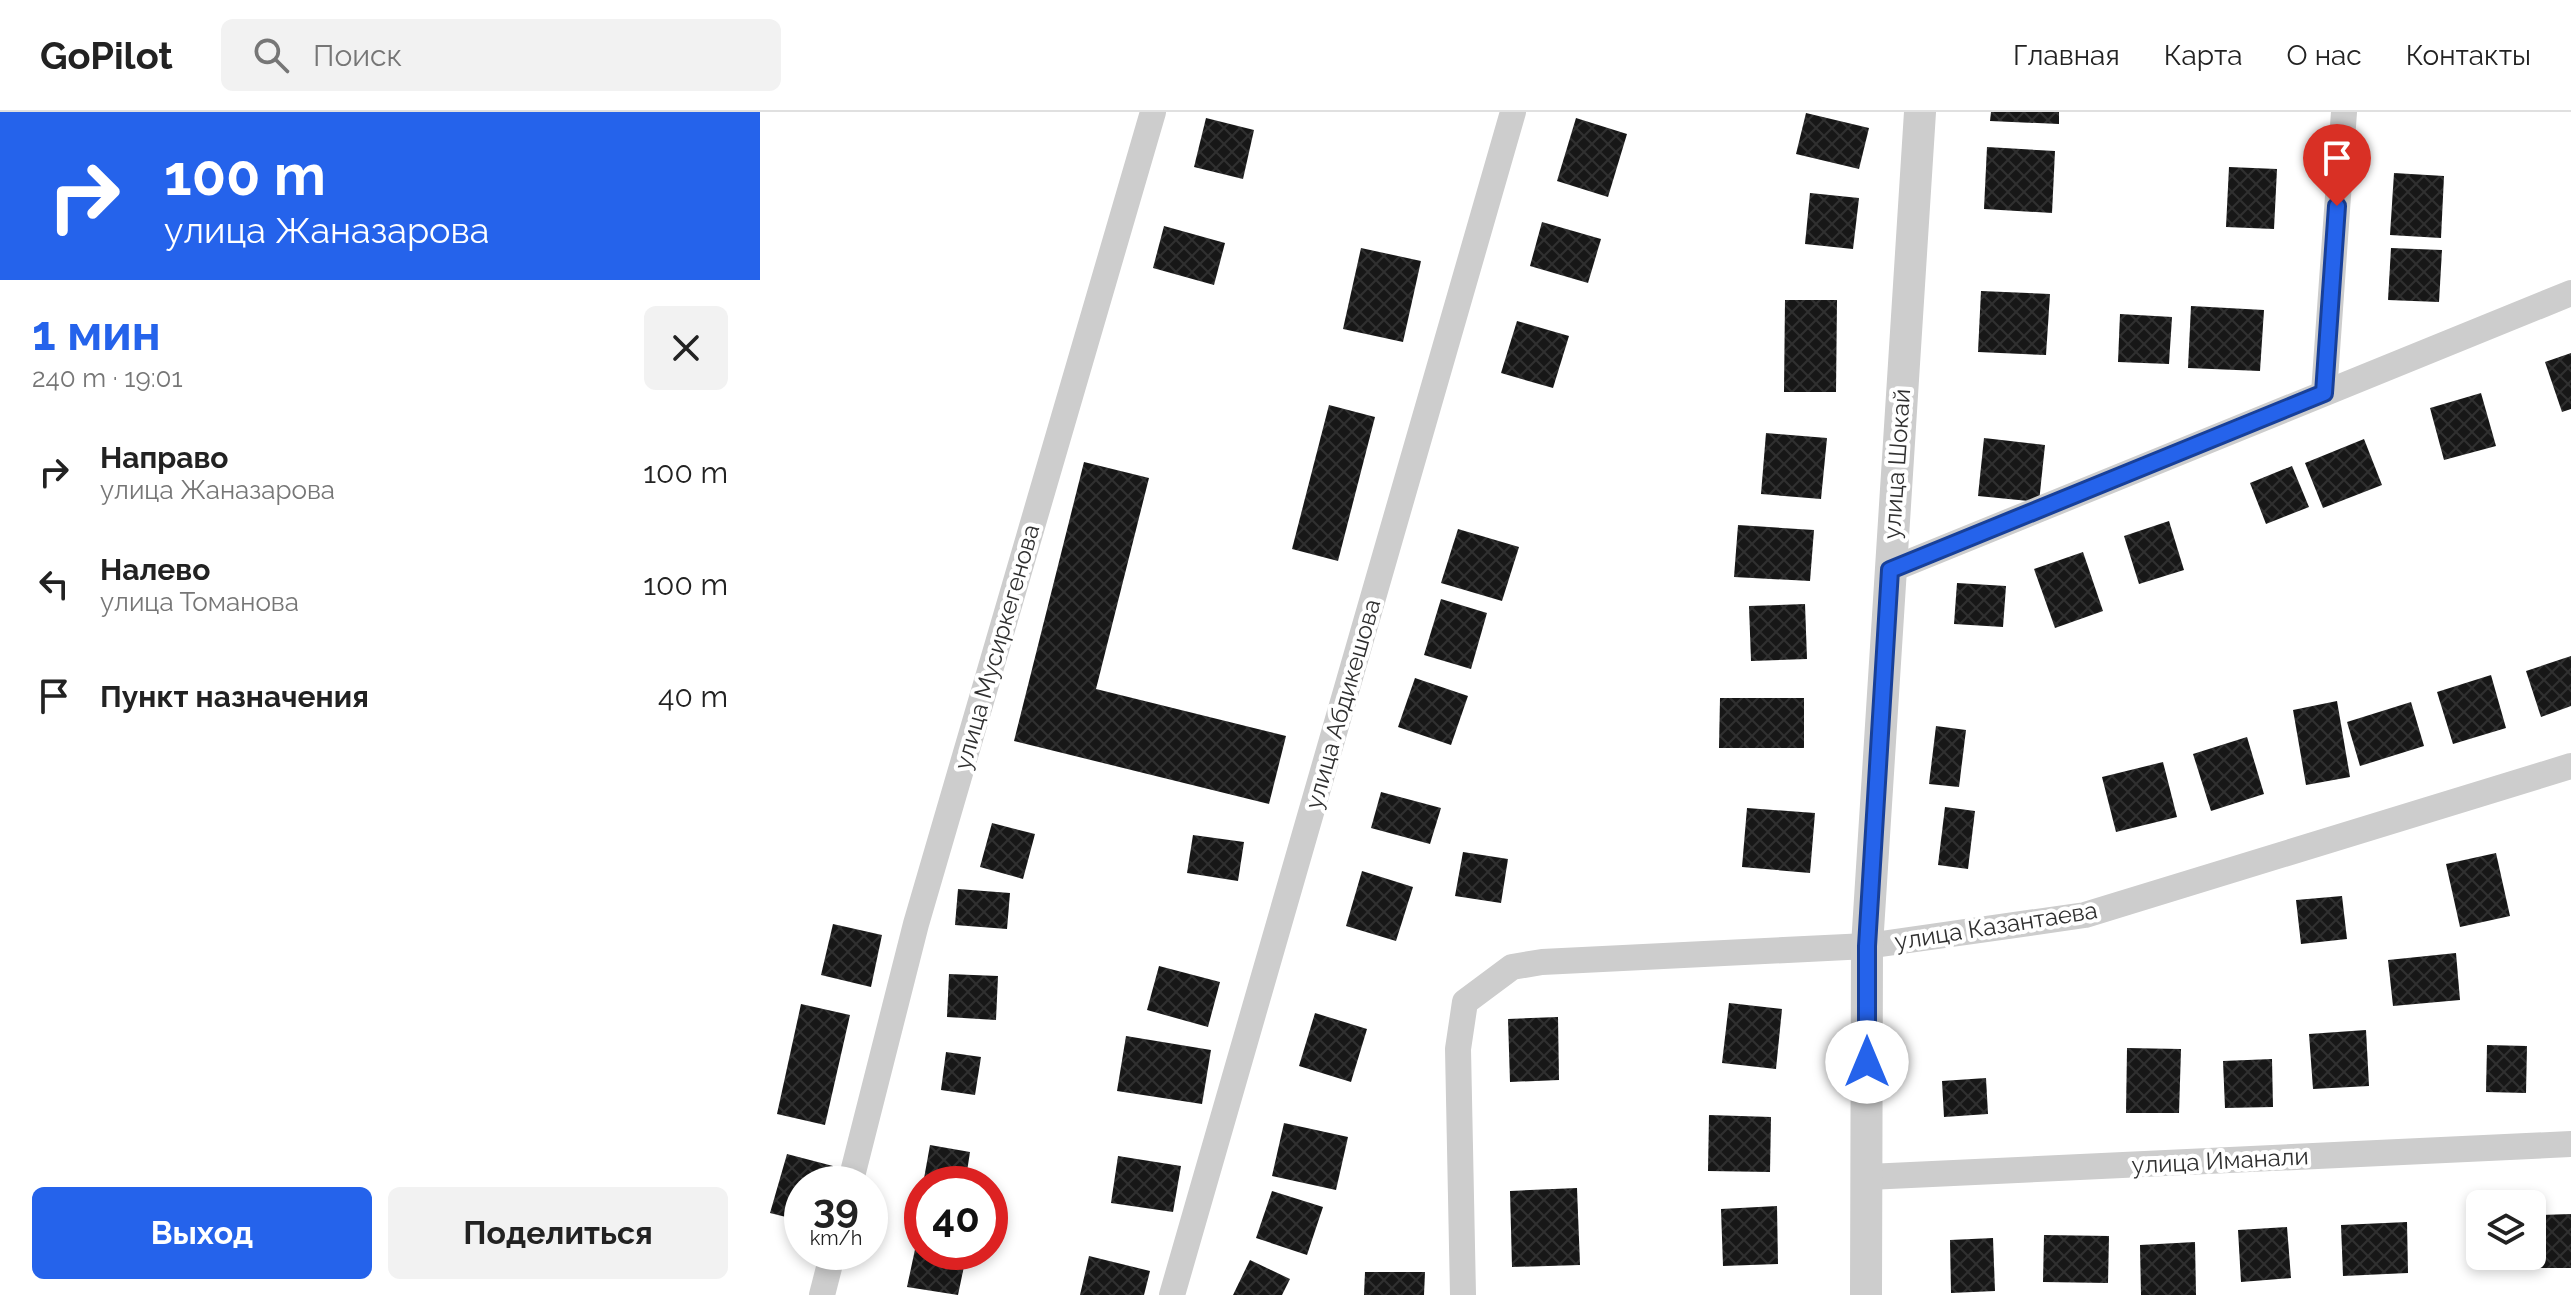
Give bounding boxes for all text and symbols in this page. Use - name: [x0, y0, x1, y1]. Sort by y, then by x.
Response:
- search box: [221, 19, 781, 91]
- text: GoPilot: [40, 33, 173, 78]
- icon: search: [249, 33, 293, 77]
- text: Поиск: [313, 38, 402, 73]
- text: Главная: [2013, 39, 2120, 72]
- text: Карта: [2164, 39, 2243, 72]
- text: О нас: [2287, 39, 2362, 72]
- text: Контакты: [2406, 39, 2531, 72]
- pin: [2303, 124, 2371, 206]
- icon: arrive: [2315, 136, 2359, 180]
- text: 100 m: [164, 142, 326, 208]
- icon: right: [32, 144, 136, 248]
- text: улица Жаназарова: [164, 209, 489, 251]
- text: 1 мин: [32, 305, 161, 361]
- button: close: [644, 306, 728, 390]
- text: 240 m · 19:01: [32, 363, 183, 393]
- street label: улица Шокай: [1877, 388, 1916, 540]
- text: Направо: [100, 440, 229, 475]
- icon: right: [32, 450, 76, 494]
- text: 100 m: [643, 455, 728, 490]
- text: улица Жаназарова: [100, 475, 335, 505]
- street label: улица Мусиркегенова: [948, 521, 1045, 773]
- text: Налево: [100, 552, 210, 587]
- icon: left: [32, 562, 76, 606]
- text: 100 m: [643, 567, 728, 602]
- text: улица Томанова: [100, 587, 299, 617]
- street label: улица Абдикешова: [1299, 596, 1386, 812]
- icon: arrive: [32, 674, 76, 718]
- text: Пункт назначения: [100, 679, 369, 714]
- text: 40 m: [658, 679, 728, 714]
- street label: улица Казантаева: [1892, 895, 2099, 956]
- position arrow: [1825, 1020, 1909, 1104]
- street label: улица Иманали: [2131, 1141, 2309, 1180]
- speed limit sign: 40: [904, 1166, 1008, 1270]
- text: 39: [813, 1184, 859, 1231]
- button: Выход: [32, 1187, 372, 1279]
- button: Поделиться: [388, 1187, 728, 1279]
- map controls: [2466, 1190, 2546, 1270]
- button: layers: [2466, 1190, 2546, 1270]
- text: km/h: [810, 1226, 862, 1250]

